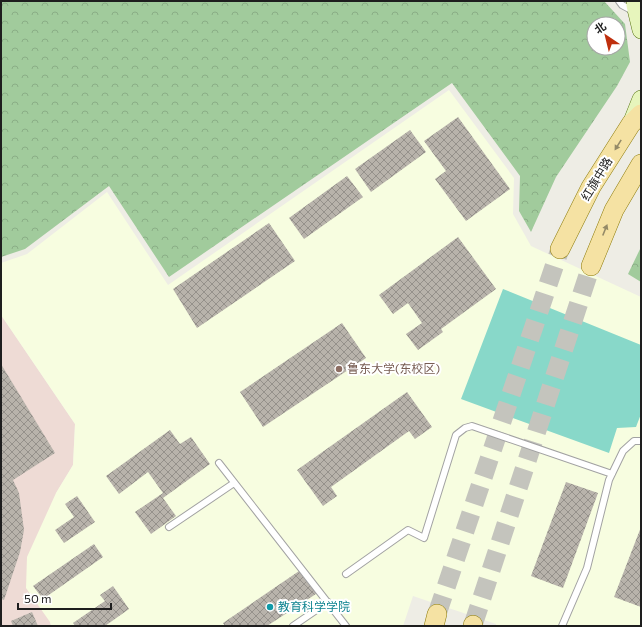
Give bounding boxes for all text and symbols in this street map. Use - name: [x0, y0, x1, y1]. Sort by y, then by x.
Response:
- north arrow: [586, 16, 626, 56]
- text: 北: [592, 19, 608, 36]
- one-way arrow: [614, 139, 621, 151]
- street label: 红旗中路: [578, 154, 615, 203]
- one-way arrow: [603, 223, 609, 235]
- place label: 鲁东大学(东校区): [347, 361, 440, 375]
- marker: 鲁东大学(东校区): [334, 364, 344, 374]
- scale bar: [18, 585, 111, 611]
- text: 50 m: [24, 591, 52, 605]
- place label: 教育科学学院: [278, 599, 350, 613]
- marker: 教育科学学院: [265, 602, 275, 612]

